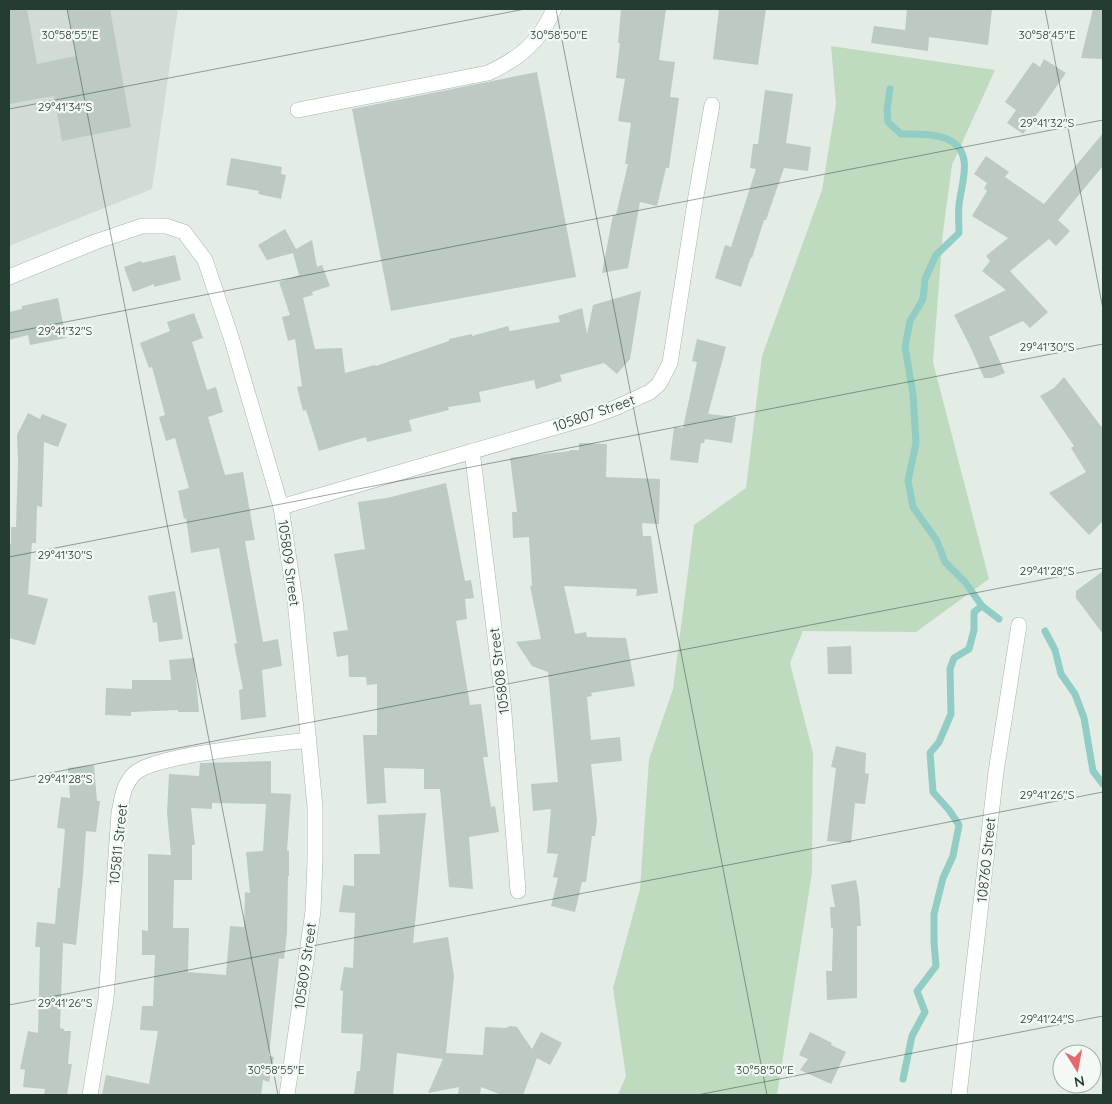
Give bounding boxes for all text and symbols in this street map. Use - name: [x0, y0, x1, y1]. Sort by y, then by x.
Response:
- text: 30°58'55"E: [41, 27, 99, 42]
- text: 30°58'50"E: [530, 27, 588, 42]
- text: 30°58'45"E: [1018, 27, 1076, 42]
- text: 29°41'34"S: [38, 99, 92, 114]
- text: 29°41'32"S: [1020, 115, 1075, 130]
- text: 29°41'32"S: [38, 323, 93, 338]
- text: 29°41'30"S: [1019, 339, 1075, 354]
- street label: 105807 Street: [551, 390, 638, 435]
- street label: 105809 Street: [274, 519, 304, 608]
- text: 29°41'30"S: [37, 547, 93, 562]
- text: 29°41'28"S: [1020, 563, 1075, 578]
- street label: 105808 Street: [485, 627, 513, 715]
- text: 29°41'28"S: [38, 771, 93, 786]
- text: 29°41'26"S: [1020, 787, 1075, 802]
- street label: 105811 Street: [105, 802, 131, 885]
- street label: 108760 Street: [973, 816, 999, 903]
- street label: 105809 Street: [290, 921, 320, 1010]
- text: 29°41'26"S: [38, 995, 93, 1010]
- text: 29°41'24"S: [1020, 1011, 1074, 1026]
- north arrow: [1052, 1044, 1102, 1094]
- text: 30°58'55"E: [247, 1062, 305, 1077]
- text: 30°58'50"E: [736, 1062, 794, 1077]
- text: N: [1073, 1072, 1086, 1092]

